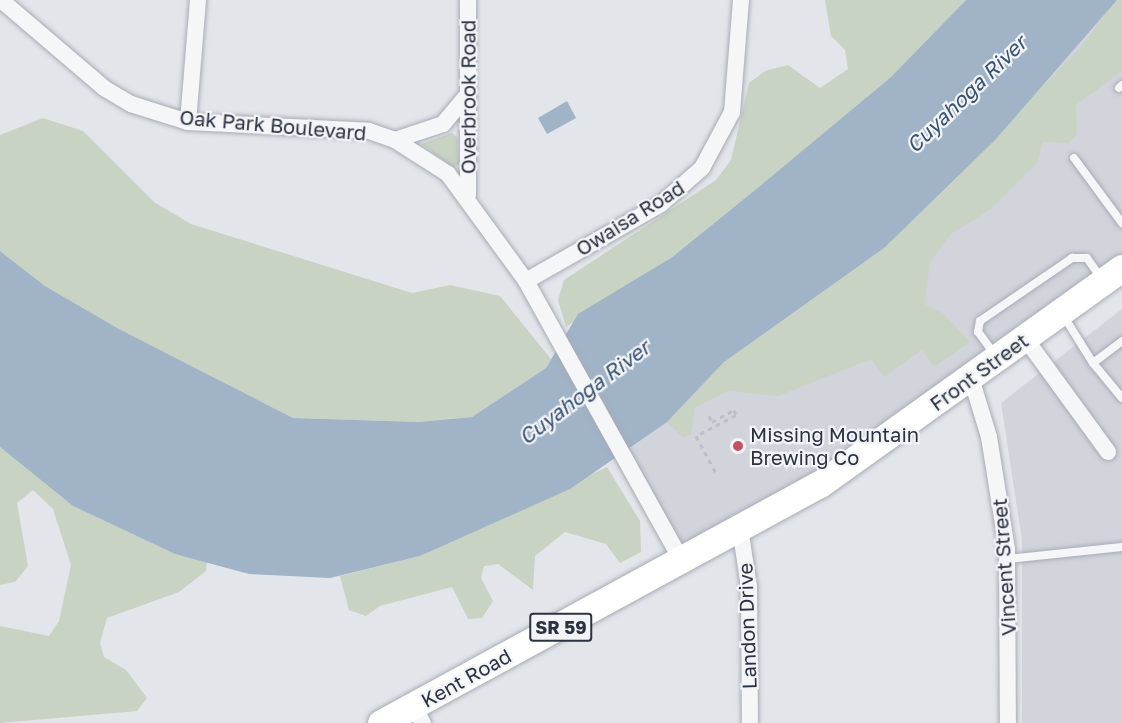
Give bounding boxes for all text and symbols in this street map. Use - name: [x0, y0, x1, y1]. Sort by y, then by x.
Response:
- street label: Overbrook Road: [456, 20, 480, 174]
- water label: Cuyahoga River: [901, 30, 1031, 158]
- street label: Oak Park Boulevard: [179, 105, 367, 145]
- street label: Owaisa Road: [571, 175, 689, 261]
- street label: Front Street: [925, 328, 1033, 416]
- water label: Cuyahoga River: [514, 335, 654, 449]
- place label: Missing Mountain Brewing Co: [750, 422, 919, 469]
- marker: Missing Mountain Brewing Co: [731, 439, 745, 453]
- street label: Vincent Street: [987, 497, 1021, 637]
- street label: Landon Drive: [733, 562, 761, 690]
- road number: SR 59: [528, 612, 594, 642]
- street label: Kent Road: [417, 643, 515, 713]

